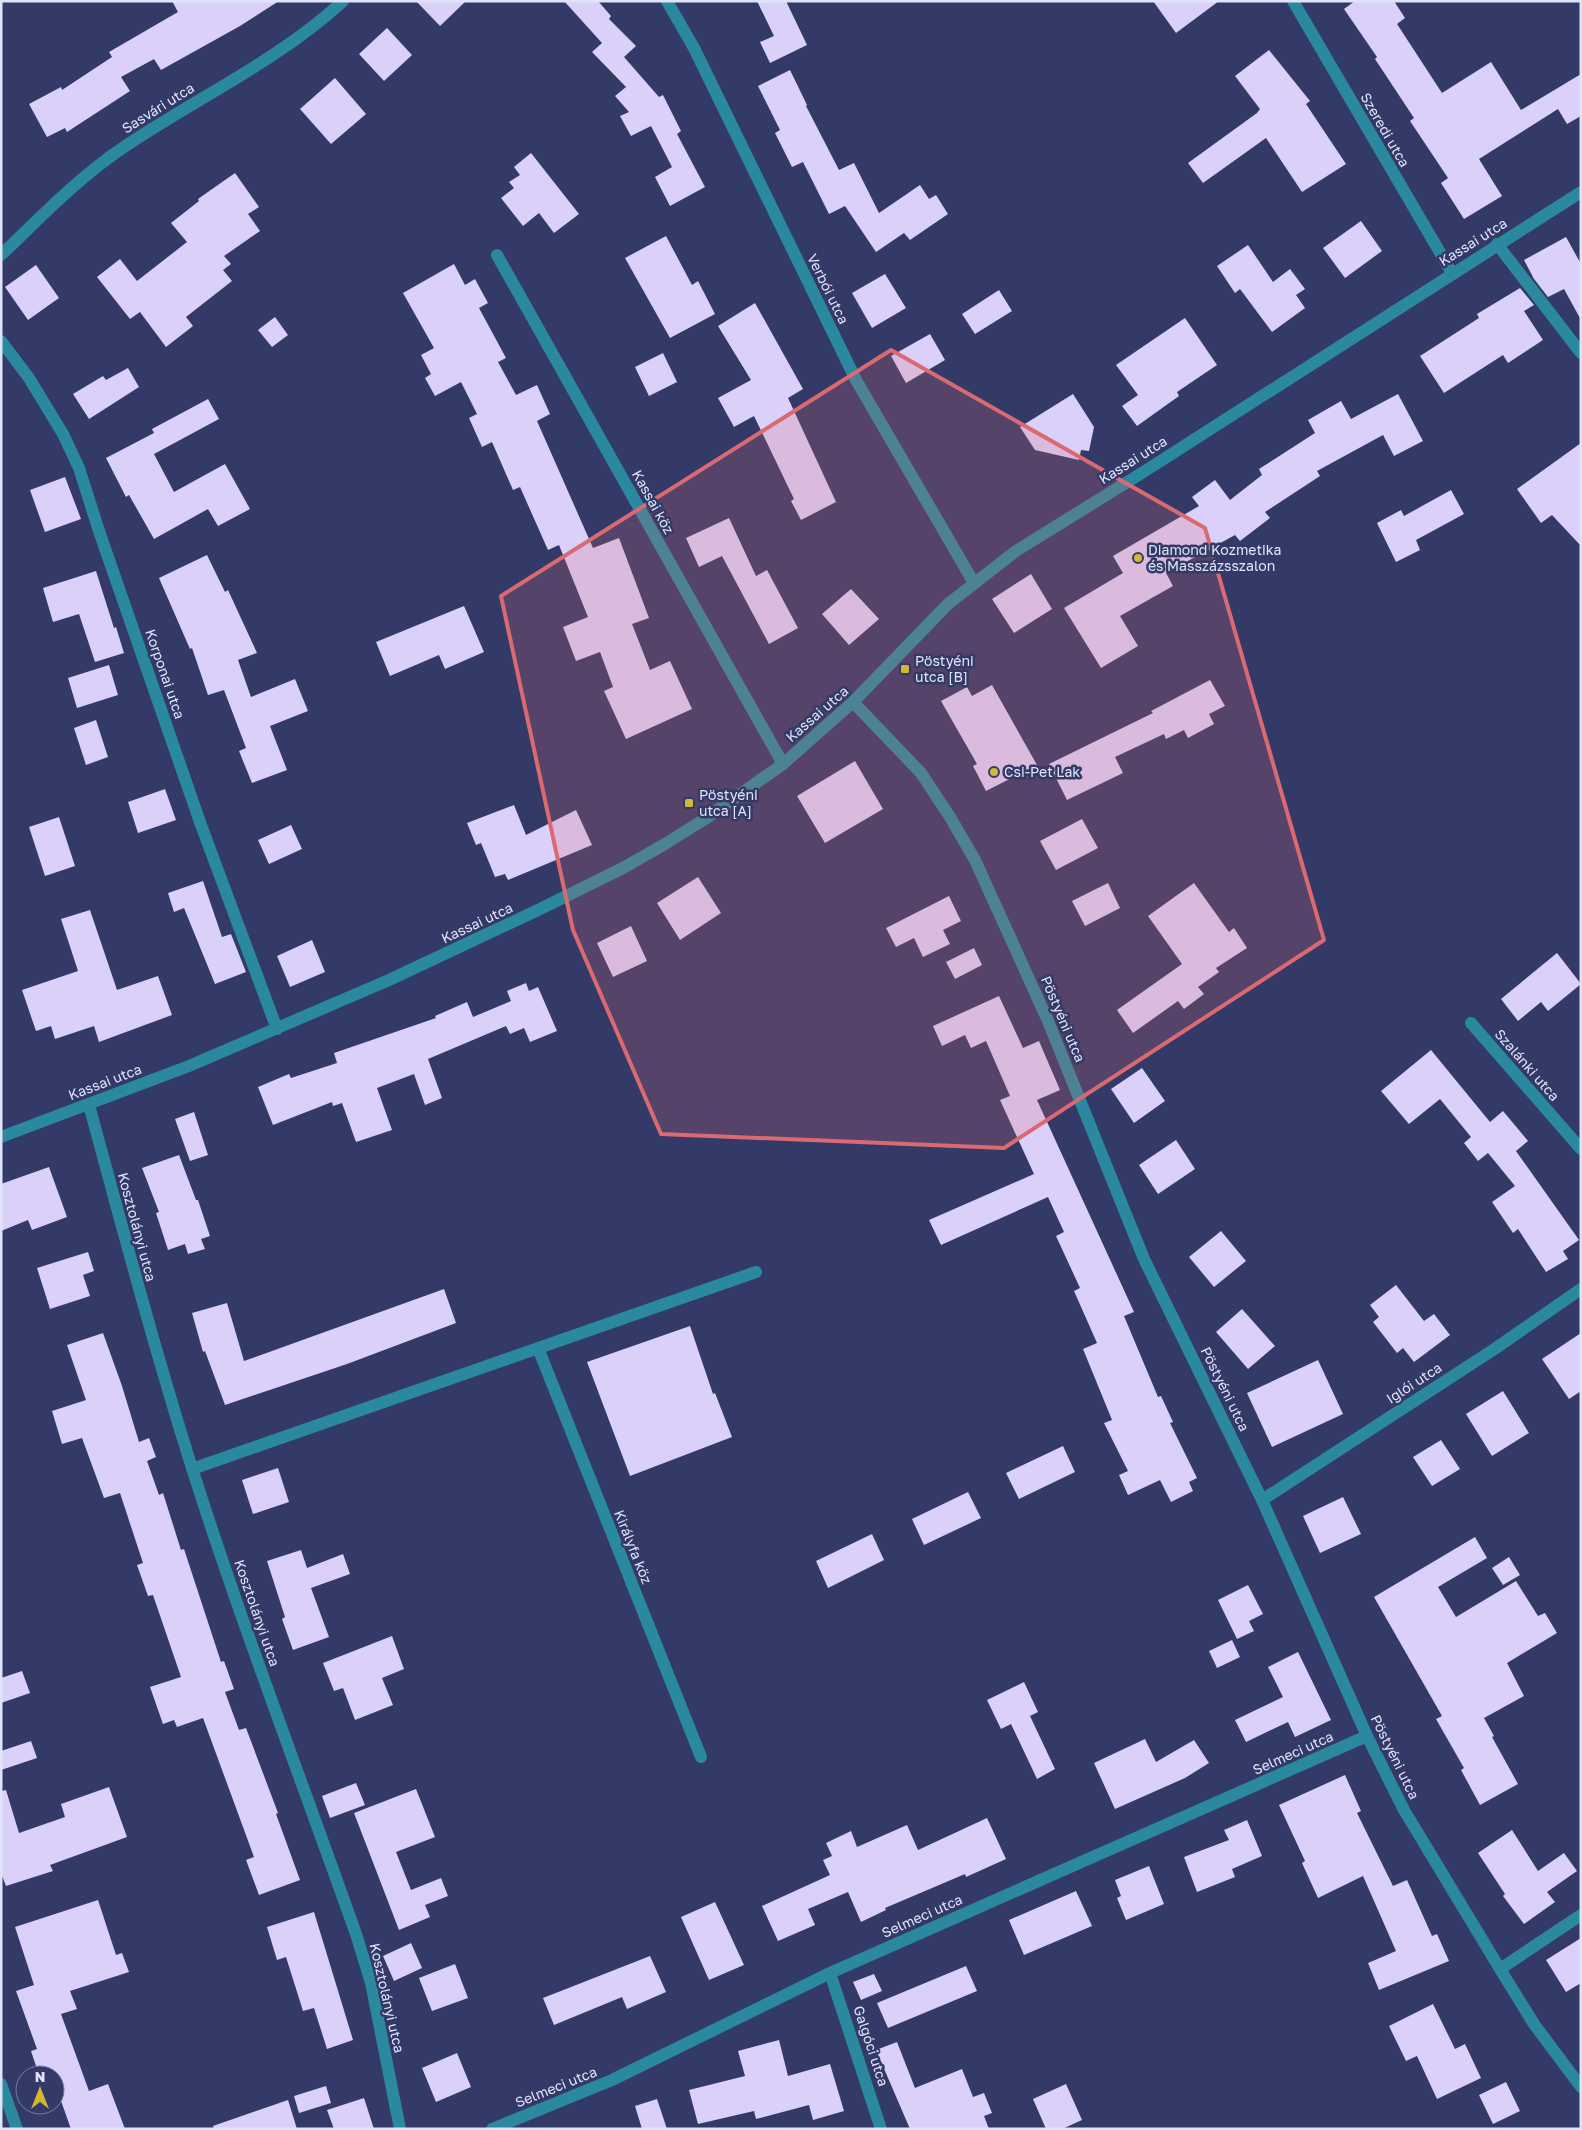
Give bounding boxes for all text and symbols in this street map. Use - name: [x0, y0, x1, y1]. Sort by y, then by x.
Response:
- street label: Sasvári utca: [118, 79, 197, 136]
- street label: Szeredi utca: [1357, 90, 1414, 170]
- street label: Kassai utca: [1436, 214, 1510, 269]
- street label: Verbói utca: [804, 251, 853, 327]
- street label: Kassai utca: [1096, 432, 1170, 487]
- street label: Kassai köz: [629, 467, 678, 537]
- place label: Diamond Kozmetika és Masszázsszalon: [1148, 541, 1281, 574]
- marker: Diamond Kozmetika és Masszázsszalon: [1132, 552, 1144, 564]
- street label: Korponai utca: [142, 627, 189, 721]
- place label: Pöstyéni utca [B]: [915, 652, 974, 685]
- marker: Pöstyéni utca [B]: [899, 663, 911, 675]
- street label: Kassai utca: [782, 682, 851, 745]
- place label: Csi-Pet Lak: [1004, 763, 1080, 780]
- marker: Csi-Pet Lak: [988, 766, 1000, 778]
- place label: Pöstyéni utca [A]: [699, 786, 758, 819]
- marker: Pöstyéni utca [A]: [683, 797, 695, 809]
- street label: Kassai utca: [438, 899, 515, 947]
- street label: Pöstyéni utca: [1038, 973, 1089, 1064]
- street label: Szalánki utca: [1492, 1025, 1563, 1104]
- street label: Kassai utca: [66, 1060, 144, 1103]
- street label: Kosztolányi utca: [115, 1171, 160, 1283]
- street label: Pöstyéni utca: [1198, 1344, 1253, 1434]
- street label: Iglói utca: [1383, 1358, 1445, 1407]
- street label: Királyfa köz: [611, 1507, 656, 1586]
- street label: Kosztolányi utca: [231, 1557, 284, 1669]
- street label: Pöstyéni utca: [1368, 1712, 1423, 1802]
- street label: Selmeci utca: [1250, 1727, 1336, 1778]
- street label: Selmeci utca: [879, 1890, 965, 1941]
- street label: Kosztolányi utca: [367, 1941, 408, 2054]
- street label: Galgóci utca: [850, 2003, 892, 2088]
- street label: Selmeci utca: [512, 2062, 599, 2111]
- north arrow: [15, 2065, 65, 2115]
- text: N: [35, 2068, 45, 2085]

